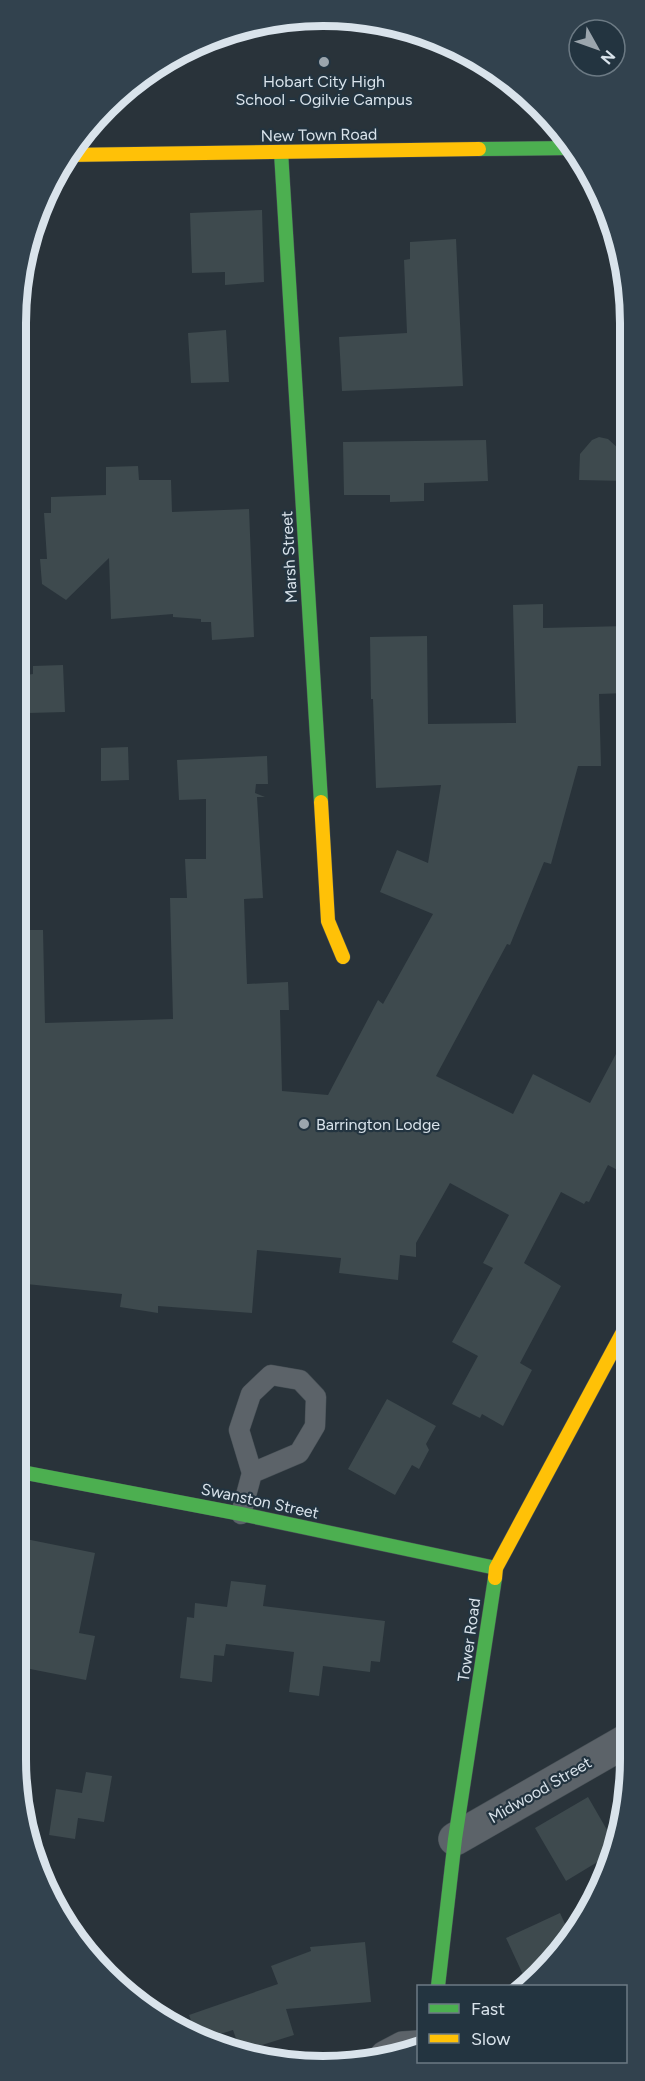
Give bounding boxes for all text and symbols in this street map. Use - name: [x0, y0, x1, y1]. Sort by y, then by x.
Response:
- north arrow: [567, 18, 627, 78]
- text: N: [597, 46, 619, 68]
- marker: Hobart City High School - Ogilvie Campus: [317, 55, 331, 69]
- place label: Hobart City High School - Ogilvie Campus: [236, 72, 412, 109]
- street label: New Town Road: [261, 124, 377, 146]
- street label: Marsh Street: [277, 510, 301, 604]
- place label: Barrington Lodge: [316, 1115, 440, 1134]
- marker: Barrington Lodge: [297, 1117, 311, 1131]
- street label: Swanston Street: [199, 1479, 321, 1523]
- street label: Tower Road: [454, 1597, 484, 1683]
- street label: Midwood Street: [485, 1753, 595, 1827]
- legend: [417, 1985, 627, 2063]
- text: Fast: [471, 1998, 505, 2020]
- text: Slow: [471, 2028, 510, 2050]

